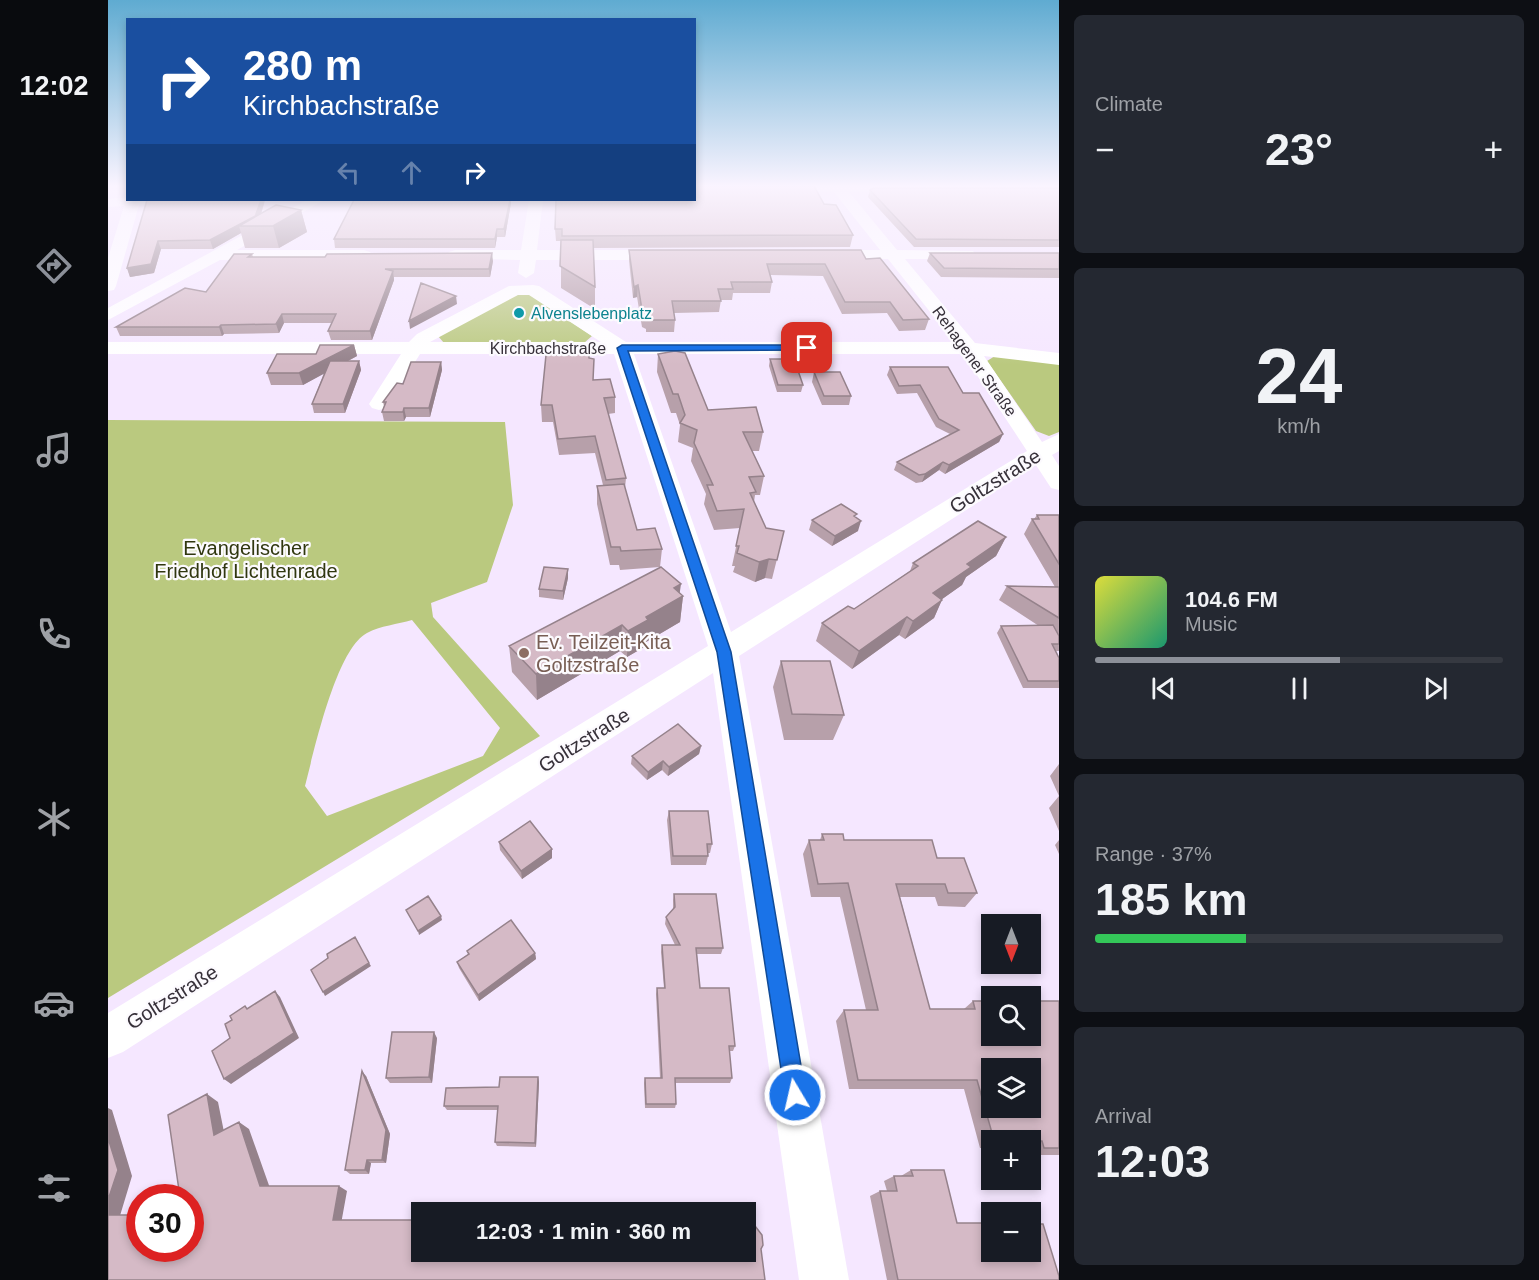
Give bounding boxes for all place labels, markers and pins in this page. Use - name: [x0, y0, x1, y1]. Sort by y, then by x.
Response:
- place label: Alvenslebenplatz: [531, 305, 652, 322]
- marker: Alvenslebenplatz: [512, 306, 526, 320]
- pin: [781, 322, 832, 373]
- place label: Ev. Teilzeit-Kita Goltzstraße: [536, 631, 672, 676]
- marker: Ev. Teilzeit-Kita Goltzstraße: [517, 646, 531, 660]

